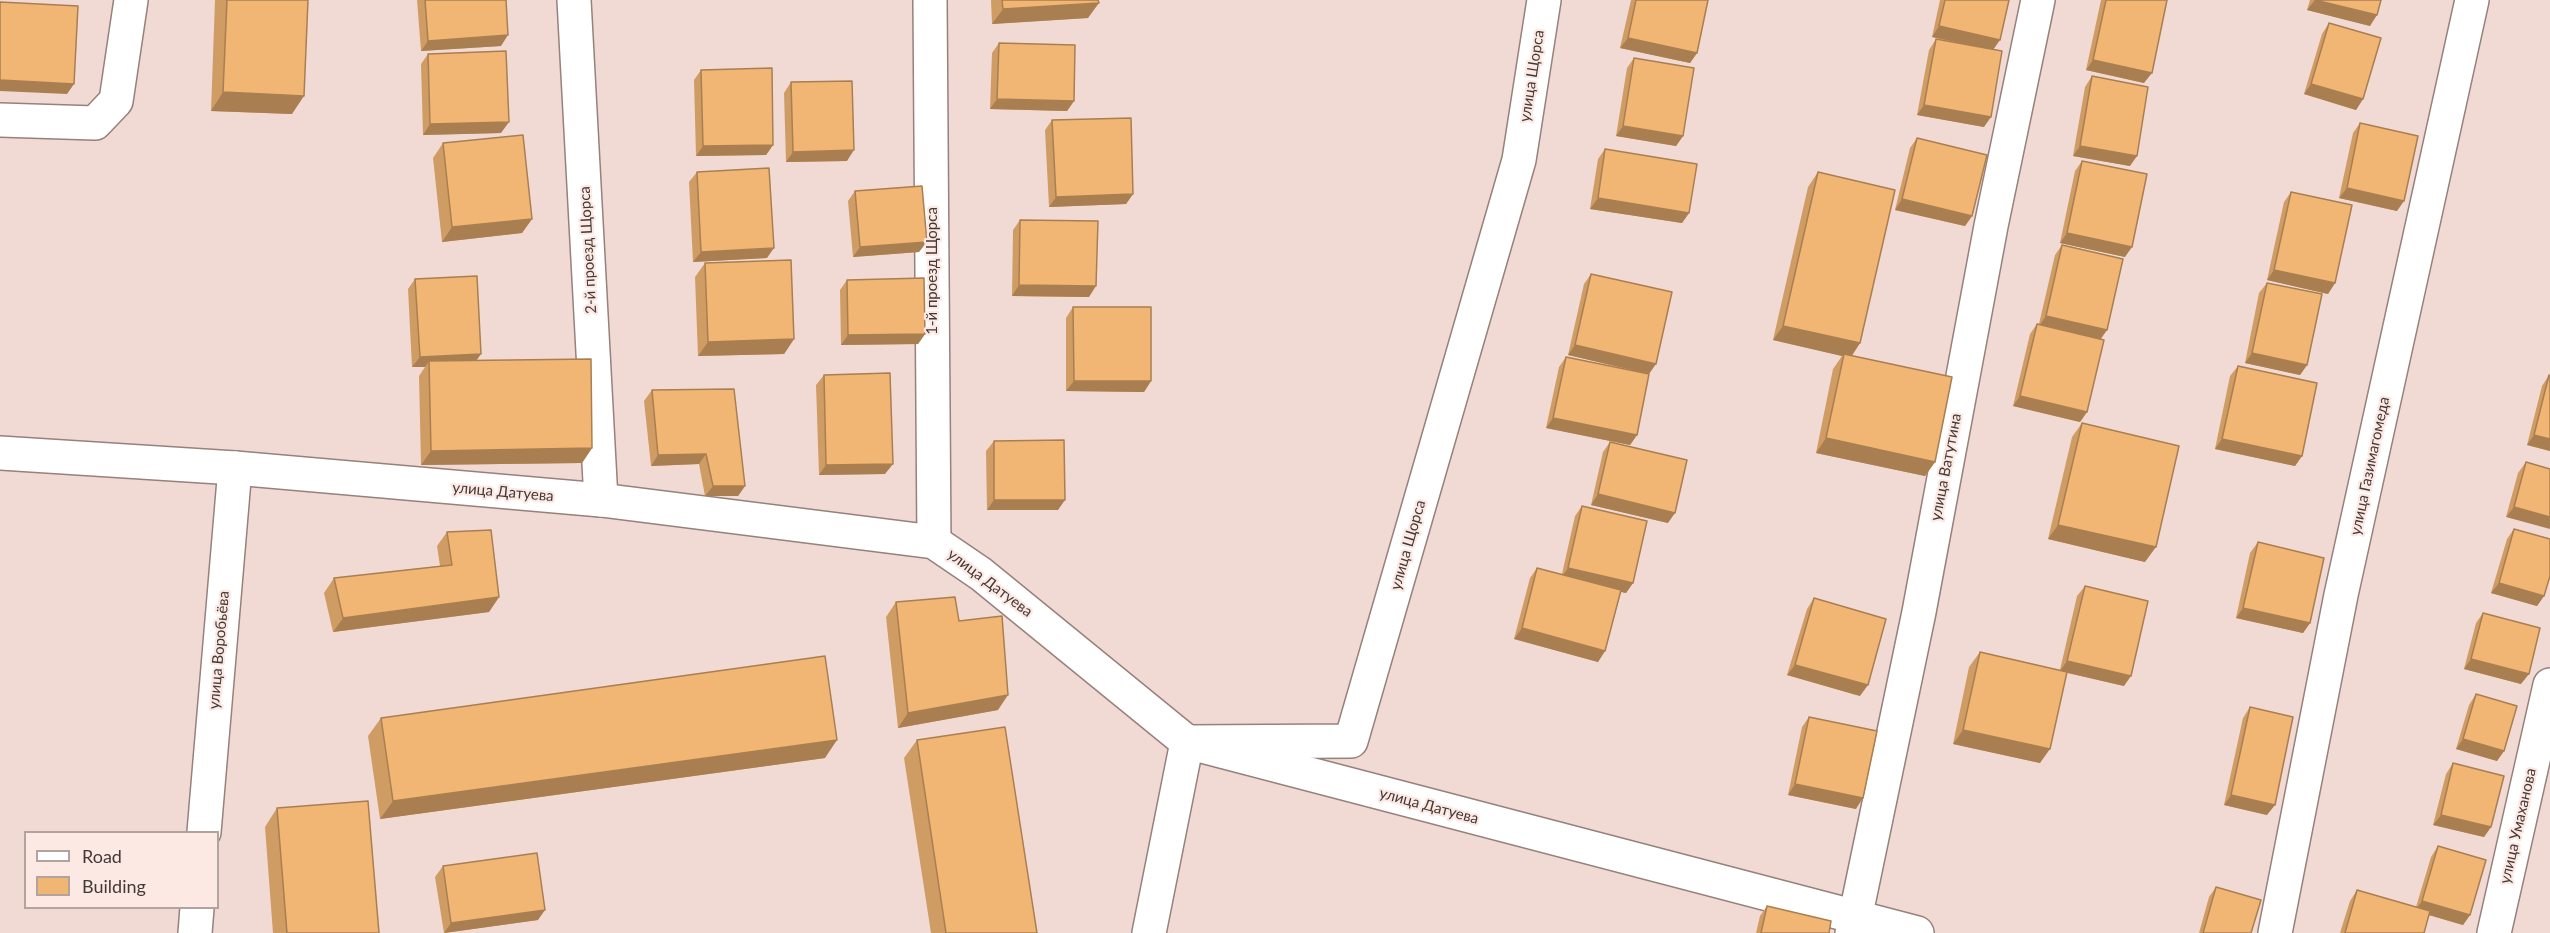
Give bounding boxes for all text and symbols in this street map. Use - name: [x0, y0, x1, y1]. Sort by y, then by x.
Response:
- street label: улица Щорса: [1516, 29, 1548, 123]
- street label: 2-й проезд Щорса: [576, 186, 600, 314]
- street label: 1-й проезд Щорса: [923, 207, 941, 335]
- street label: улица Газимагомеда: [2347, 395, 2393, 537]
- street label: улица Ватутина: [1927, 412, 1965, 522]
- street label: улица Датуева: [452, 479, 554, 505]
- street label: улица Щорса: [1387, 498, 1429, 592]
- street label: улица Датуева: [944, 545, 1036, 621]
- street label: улица Воробьёва: [205, 590, 233, 710]
- street label: улица Умаханова: [2496, 766, 2540, 886]
- street label: улица Датуева: [1378, 784, 1480, 828]
- legend: [24, 831, 219, 909]
- text: Road: [82, 845, 122, 867]
- text: Building: [82, 875, 146, 897]

